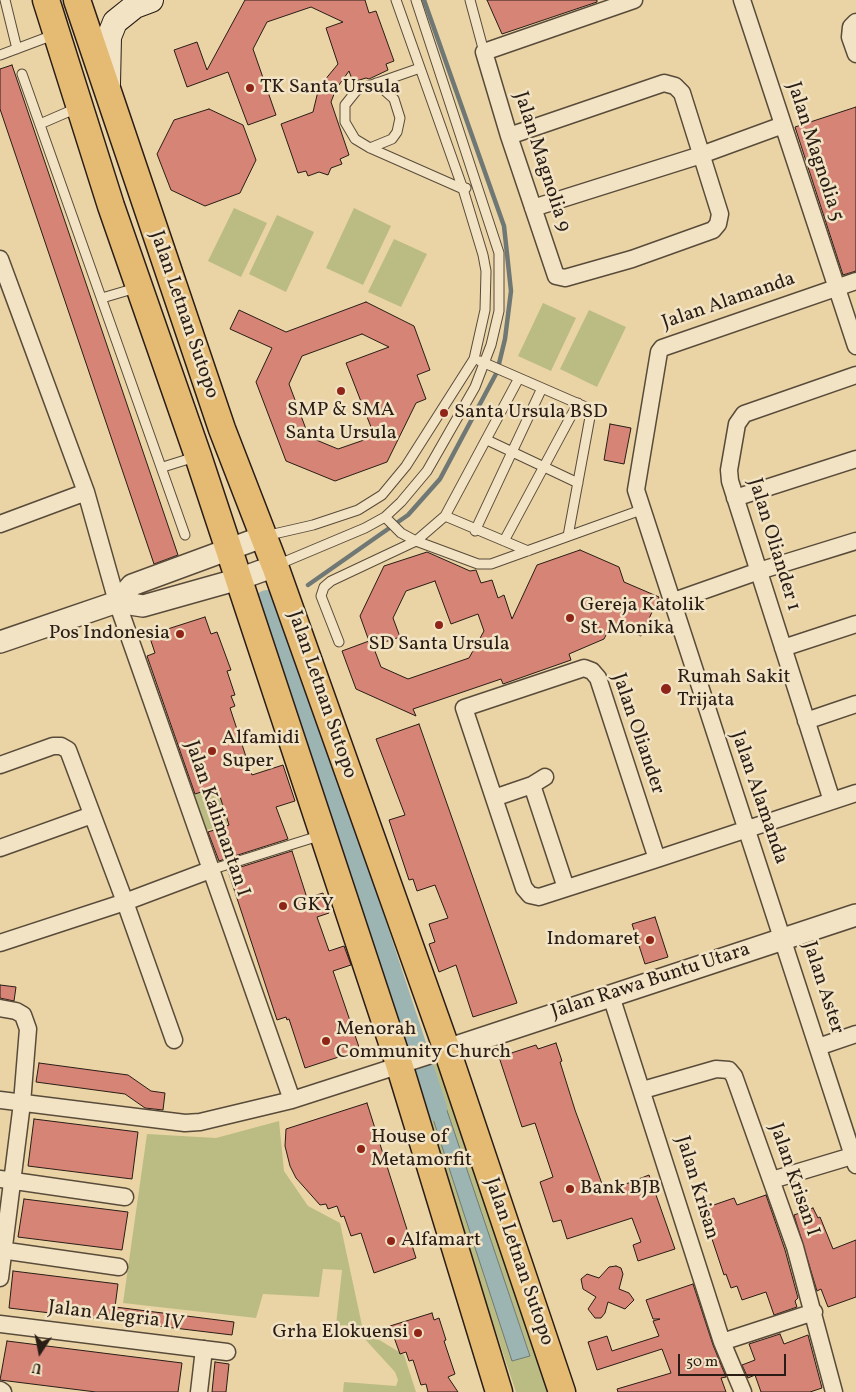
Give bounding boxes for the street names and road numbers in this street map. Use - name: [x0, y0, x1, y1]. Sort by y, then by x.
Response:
- street label: Jalan Magnolia 5: [780, 79, 848, 225]
- street label: Jalan Magnolia 9: [507, 89, 575, 235]
- street label: Jalan Letnan Sutopo: [143, 228, 223, 402]
- street label: Jalan Alamanda: [659, 268, 799, 336]
- street label: Jalan Oliander 1: [741, 476, 805, 614]
- street label: Jalan Letnan Sutopo: [281, 608, 361, 782]
- street label: Jalan Oliander: [605, 670, 669, 798]
- street label: Jalan Alamanda: [724, 728, 792, 868]
- street label: Jalan Kalimantan I: [178, 738, 254, 900]
- street label: Jalan Rawa Buntu Utara: [549, 938, 753, 1026]
- street label: Jalan Aster: [796, 939, 848, 1037]
- street label: Jalan Krisan I: [762, 1120, 824, 1240]
- street label: Jalan Krisan: [669, 1133, 723, 1243]
- street label: Jalan Letnan Sutopo: [478, 1175, 558, 1349]
- street label: Jalan Alegria IV: [46, 1297, 186, 1337]

